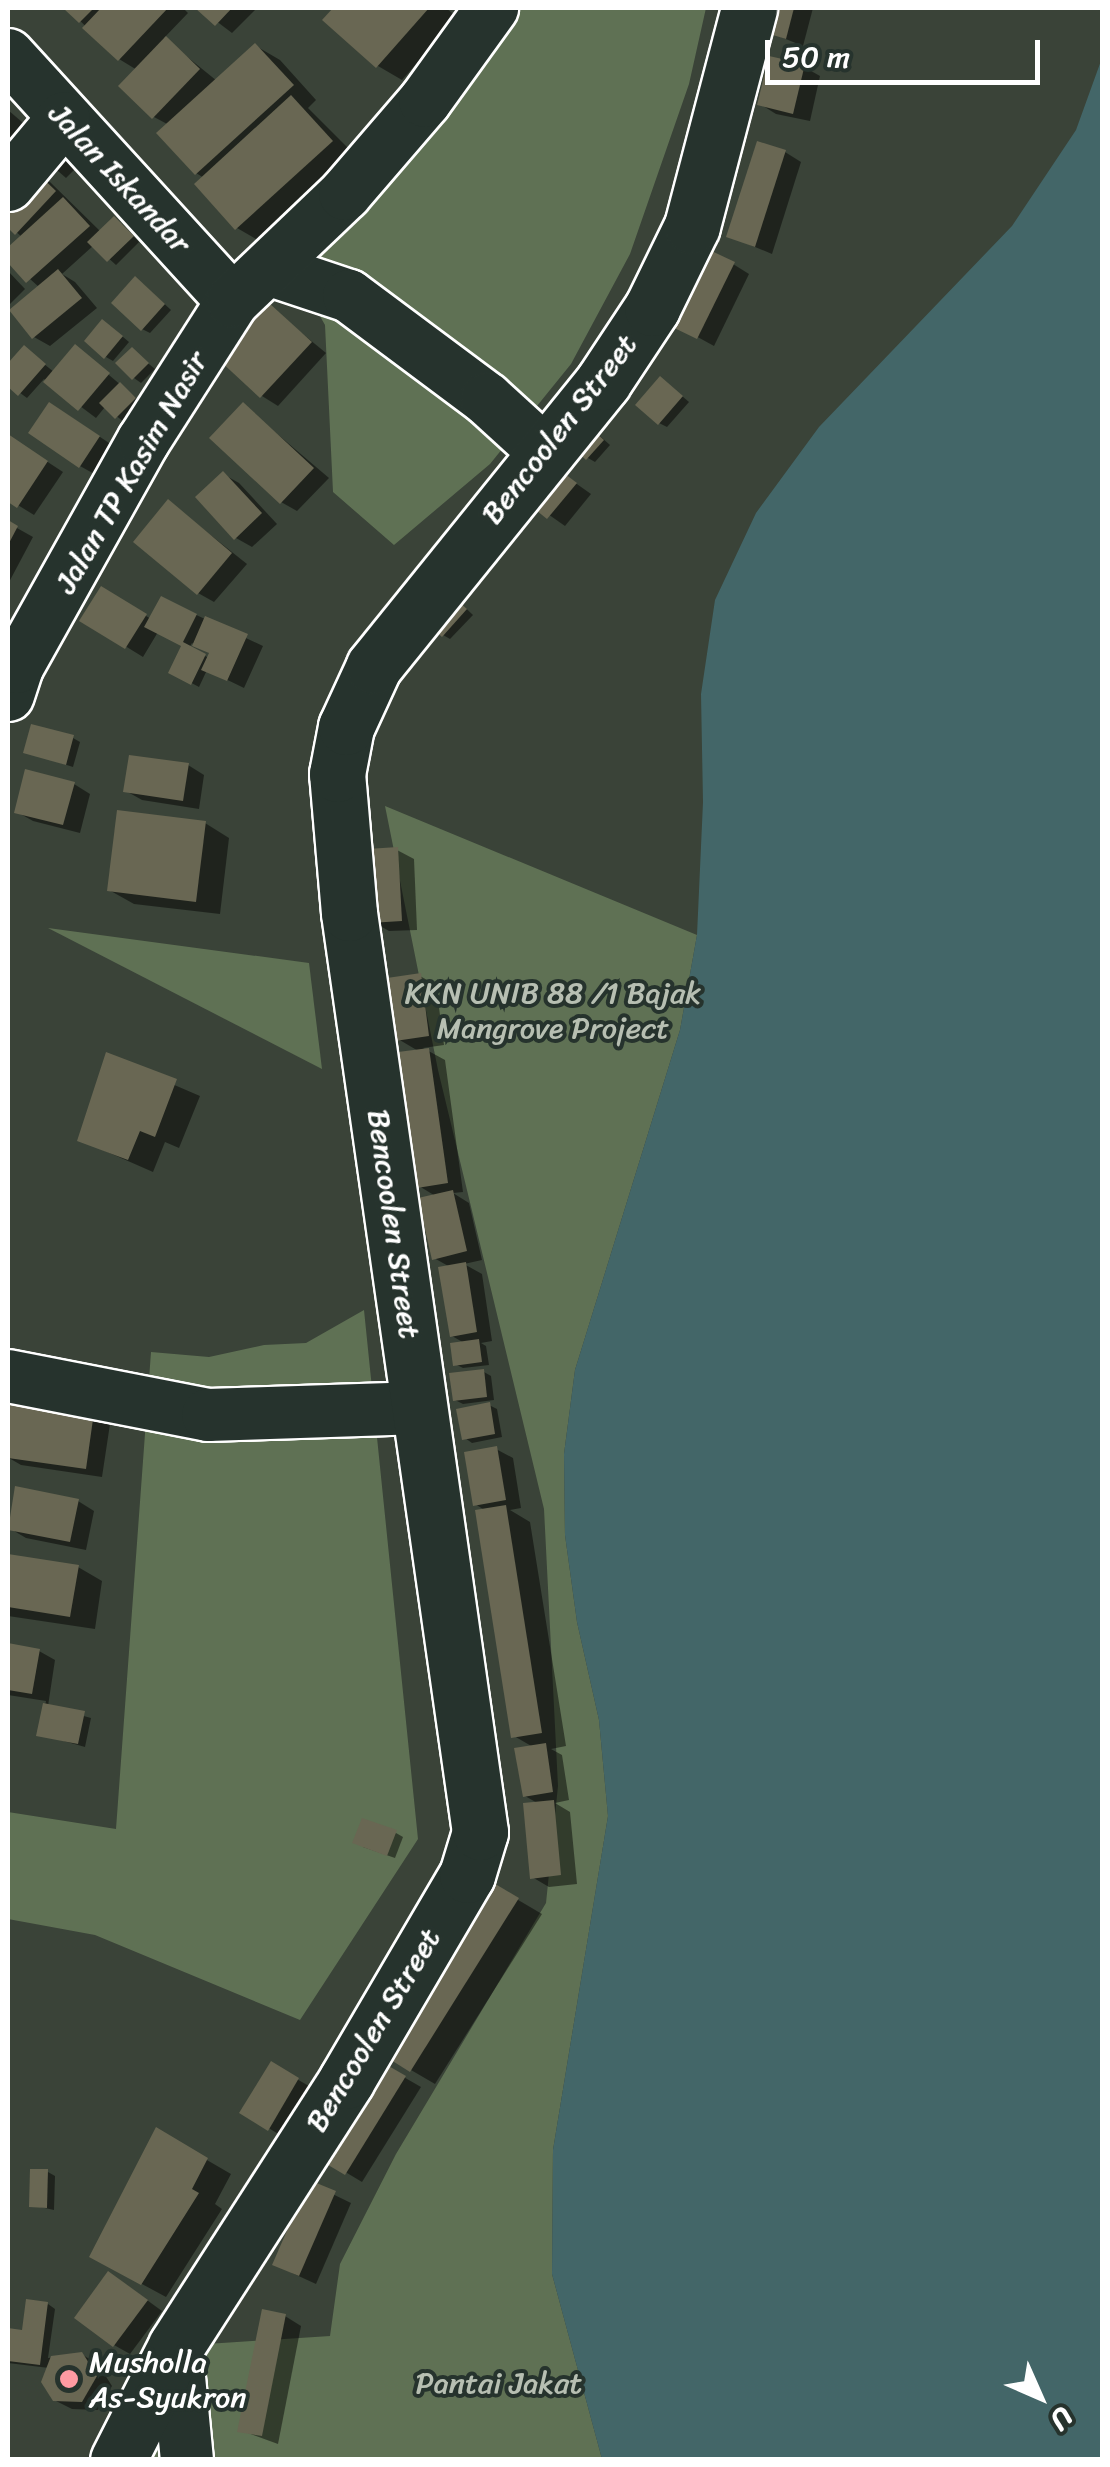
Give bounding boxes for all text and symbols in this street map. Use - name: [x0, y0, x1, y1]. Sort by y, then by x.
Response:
- scale bar: [770, 20, 1045, 82]
- text: 50 m: [782, 30, 850, 84]
- street label: Jalan Iskandar: [41, 95, 199, 261]
- street label: Bencoolen Street: [474, 327, 644, 531]
- street label: Jalan TP Kasim Nasir: [47, 344, 215, 600]
- park label: KKN UNIB 88 /1 Bajak Mangrove Project: [405, 975, 701, 1046]
- street label: Bencoolen Street: [360, 1107, 428, 1341]
- street label: Bencoolen Street: [298, 1922, 448, 2138]
- place label: Musholla As-Syukron: [89, 2344, 247, 2414]
- north arrow: [990, 2347, 1090, 2447]
- park label: Pantai Jakat: [416, 2365, 582, 2401]
- marker: Musholla As-Syukron: [58, 2368, 80, 2390]
- text: U: [1038, 2395, 1085, 2442]

